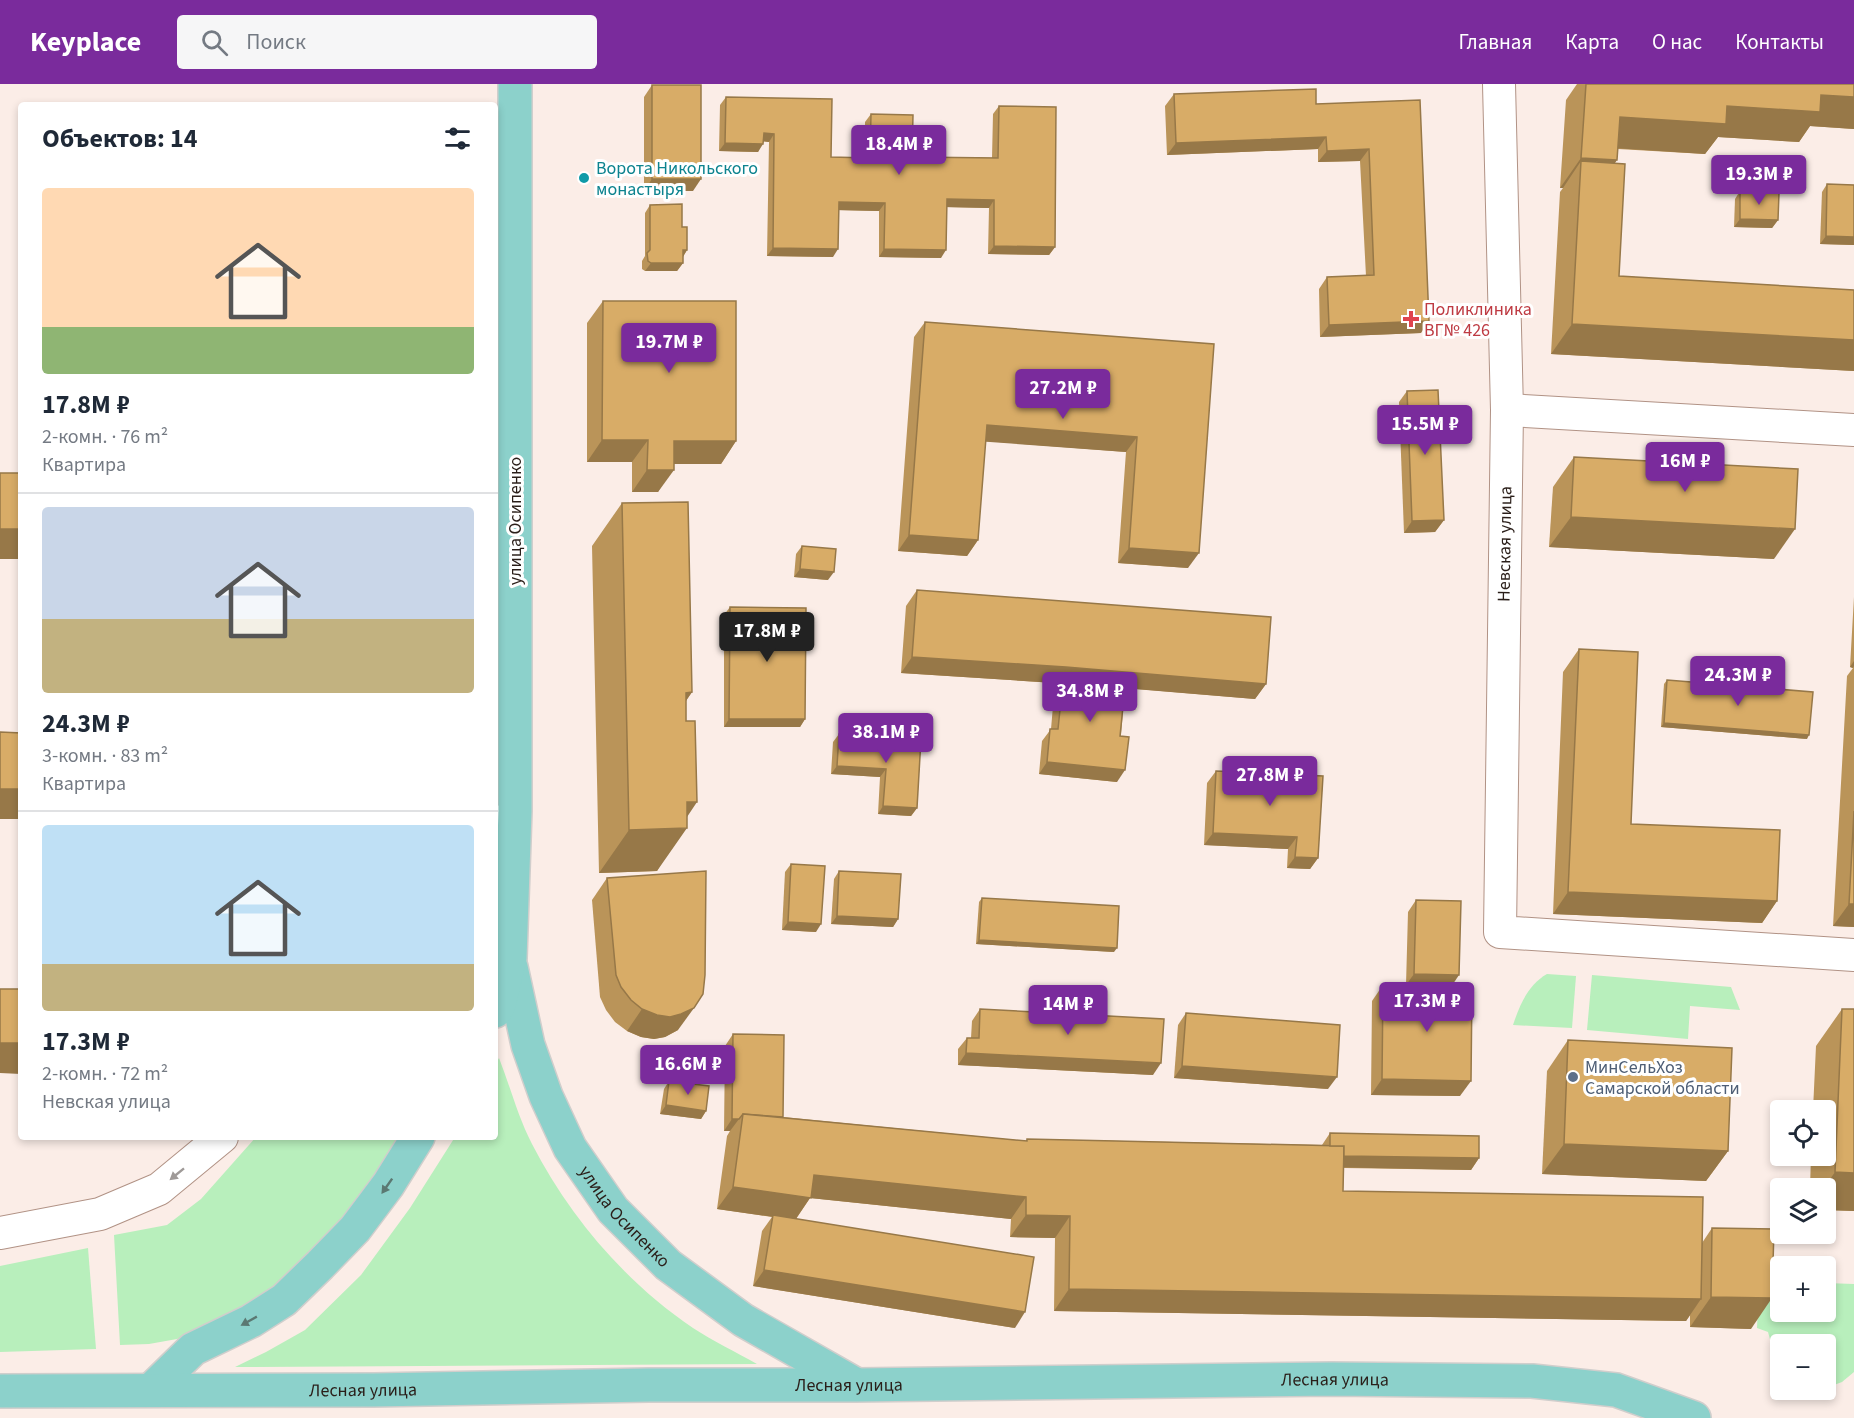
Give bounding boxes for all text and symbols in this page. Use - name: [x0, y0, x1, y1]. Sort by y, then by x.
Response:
- search box: [177, 15, 597, 69]
- text: Keyplace: [30, 22, 141, 62]
- icon: search: [198, 26, 231, 59]
- text: Поиск: [246, 26, 306, 58]
- text: Главная: [1459, 27, 1532, 57]
- text: Карта: [1565, 27, 1619, 57]
- text: О нас: [1652, 27, 1702, 57]
- text: Контакты: [1735, 27, 1824, 57]
- text: Объектов: 14: [42, 120, 198, 157]
- icon: filters: [441, 122, 474, 155]
- pin: 18.4M ₽: [844, 125, 954, 176]
- text: 18.4M ₽: [865, 130, 933, 158]
- pin: 19.3M ₽: [1704, 155, 1814, 206]
- place label: Ворота Никольского монастыря: [596, 156, 758, 202]
- text: 19.3M ₽: [1725, 160, 1793, 188]
- marker: Ворота Никольского монастыря: [577, 171, 591, 185]
- icon: home: [204, 227, 312, 335]
- place label: Поликлиника ВГ№ 426: [1424, 297, 1532, 343]
- marker: Поликлиника ВГ№ 426: [1402, 310, 1420, 328]
- pin: 19.7M ₽: [614, 323, 724, 374]
- text: 19.7M ₽: [635, 328, 703, 356]
- pin: 27.2M ₽: [1008, 369, 1118, 420]
- text: 27.2M ₽: [1029, 374, 1097, 402]
- text: 17.8M ₽: [42, 386, 130, 423]
- pin: 15.5M ₽: [1370, 405, 1480, 456]
- text: 15.5M ₽: [1391, 410, 1459, 438]
- text: 2-комн. · 76 m²: [42, 423, 168, 451]
- pin: 16M ₽: [1643, 442, 1727, 493]
- text: 16M ₽: [1660, 447, 1710, 475]
- text: Квартира: [42, 451, 126, 479]
- street label: улица Осипенко: [503, 457, 528, 585]
- street label: Невская улица: [1491, 486, 1519, 602]
- icon: home: [204, 546, 312, 654]
- pin: 17.8M ₽: [712, 612, 822, 663]
- text: 17.8M ₽: [733, 617, 801, 645]
- pin: 24.3M ₽: [1683, 656, 1793, 707]
- text: 24.3M ₽: [1704, 661, 1772, 689]
- pin: 34.8M ₽: [1035, 672, 1145, 723]
- text: 34.8M ₽: [1056, 677, 1124, 705]
- text: 24.3M ₽: [42, 705, 130, 742]
- pin: 38.1M ₽: [831, 713, 941, 764]
- text: 38.1M ₽: [852, 718, 920, 746]
- text: 3-комн. · 83 m²: [42, 742, 168, 770]
- pin: 27.8M ₽: [1215, 756, 1325, 807]
- text: 27.8M ₽: [1236, 761, 1304, 789]
- text: Квартира: [42, 770, 126, 798]
- icon: home: [204, 864, 312, 972]
- pin: 17.3M ₽: [1372, 982, 1482, 1033]
- pin: 14M ₽: [1026, 985, 1110, 1036]
- text: 17.3M ₽: [1393, 987, 1461, 1015]
- text: 14M ₽: [1043, 990, 1093, 1018]
- text: 17.3M ₽: [42, 1023, 130, 1060]
- pin: 16.6M ₽: [633, 1045, 743, 1096]
- text: 16.6M ₽: [654, 1050, 722, 1078]
- place label: МинСельХоз Самарской области: [1585, 1055, 1740, 1101]
- text: 2-комн. · 72 m²: [42, 1060, 168, 1088]
- marker: МинСельХоз Самарской области: [1566, 1070, 1580, 1084]
- text: Невская улица: [42, 1088, 171, 1116]
- map controls: [1770, 1100, 1836, 1400]
- button: locate: [1770, 1100, 1836, 1166]
- street label: улица Осипенко: [573, 1160, 676, 1273]
- one-way arrow: [169, 1168, 185, 1181]
- one-way arrow: [381, 1178, 393, 1194]
- button: layers: [1770, 1178, 1836, 1244]
- button: +: [1770, 1256, 1836, 1322]
- one-way arrow: [240, 1316, 257, 1326]
- button: −: [1770, 1334, 1836, 1400]
- street label: Лесная улица: [1281, 1366, 1389, 1392]
- street label: Лесная улица: [795, 1372, 903, 1398]
- street label: Лесная улица: [309, 1377, 417, 1403]

